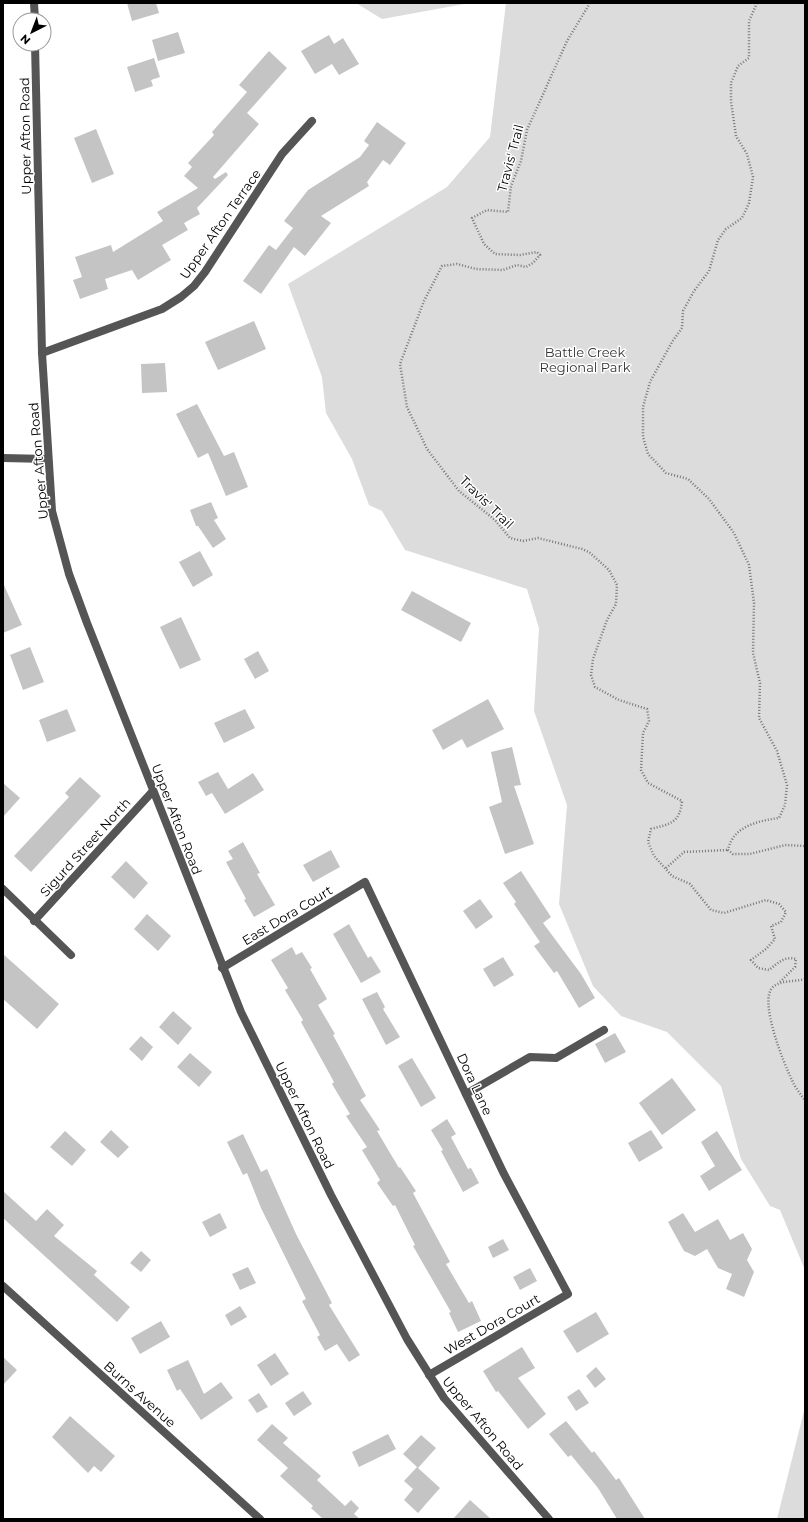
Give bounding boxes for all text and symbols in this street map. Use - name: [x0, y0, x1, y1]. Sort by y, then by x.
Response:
- north arrow: [12, 12, 52, 52]
- text: N: [17, 31, 33, 48]
- street label: Upper Afton Road: [16, 77, 34, 195]
- street label: Travis' Trail: [493, 123, 527, 193]
- street label: Upper Afton Terrace: [176, 166, 264, 282]
- park label: Battle Creek Regional Park: [540, 344, 631, 375]
- street label: Upper Afton Road: [25, 402, 51, 520]
- street label: Travis' Trail: [457, 472, 517, 532]
- street label: Upper Afton Road: [148, 761, 206, 877]
- street label: Sigurd Street North: [36, 794, 134, 900]
- street label: East Dora Court: [239, 882, 335, 948]
- street label: Dora Lane: [454, 1050, 496, 1118]
- street label: Upper Afton Road: [272, 1059, 338, 1171]
- street label: West Dora Court: [441, 1290, 543, 1358]
- street label: Burns Avenue: [101, 1358, 179, 1431]
- street label: Upper Afton Road: [439, 1373, 527, 1473]

